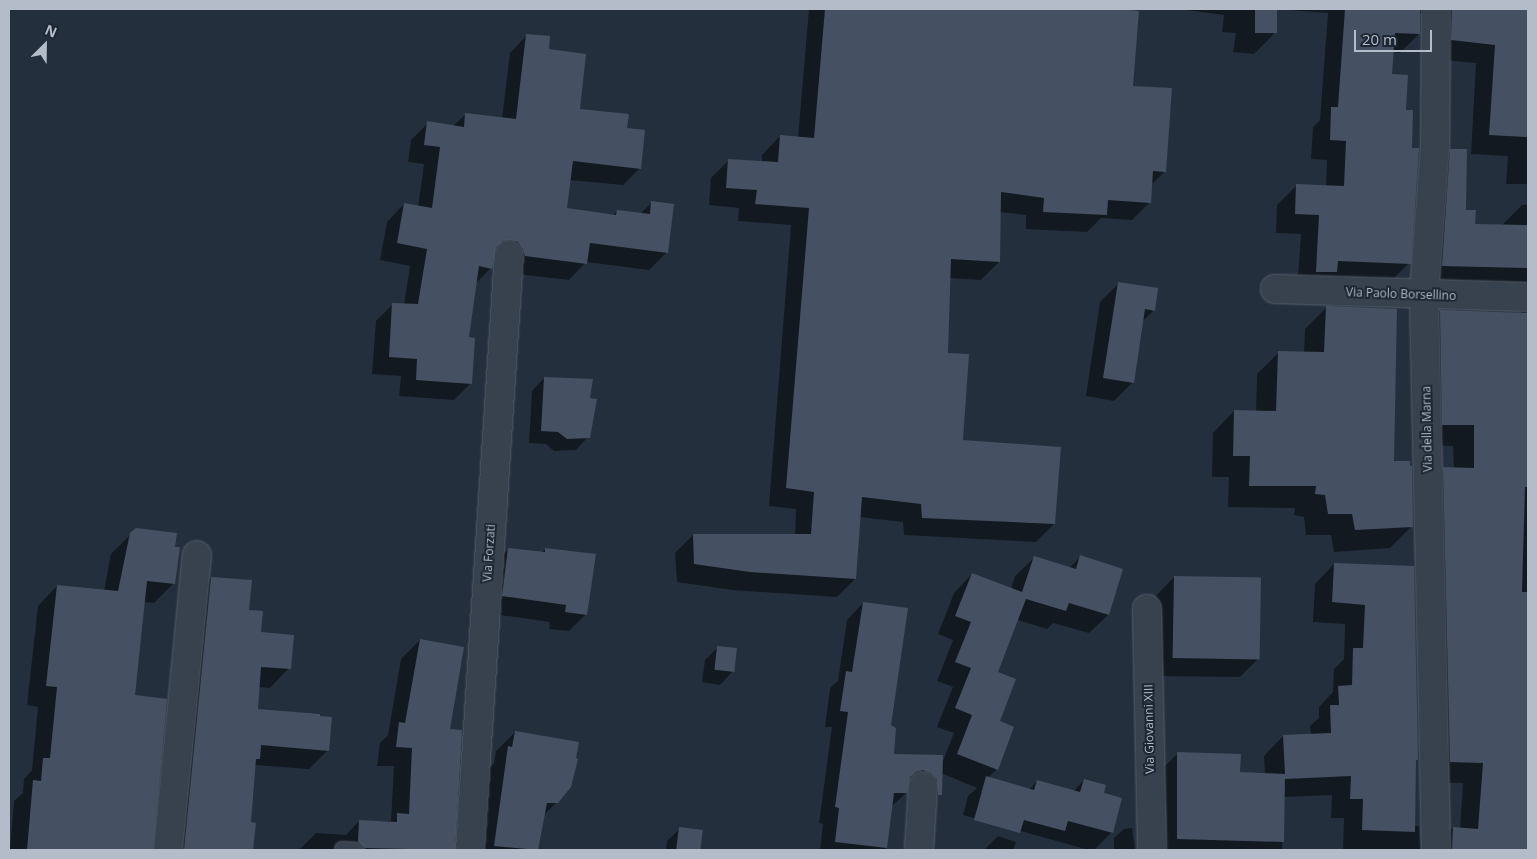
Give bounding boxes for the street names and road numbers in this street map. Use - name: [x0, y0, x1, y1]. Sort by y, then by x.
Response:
- street label: Via Paolo Borsellino: [1346, 285, 1456, 303]
- street label: Via della Marna: [1419, 386, 1435, 472]
- street label: Via Forzati: [480, 524, 498, 582]
- street label: Via Giovanni XIII: [1141, 684, 1157, 774]

